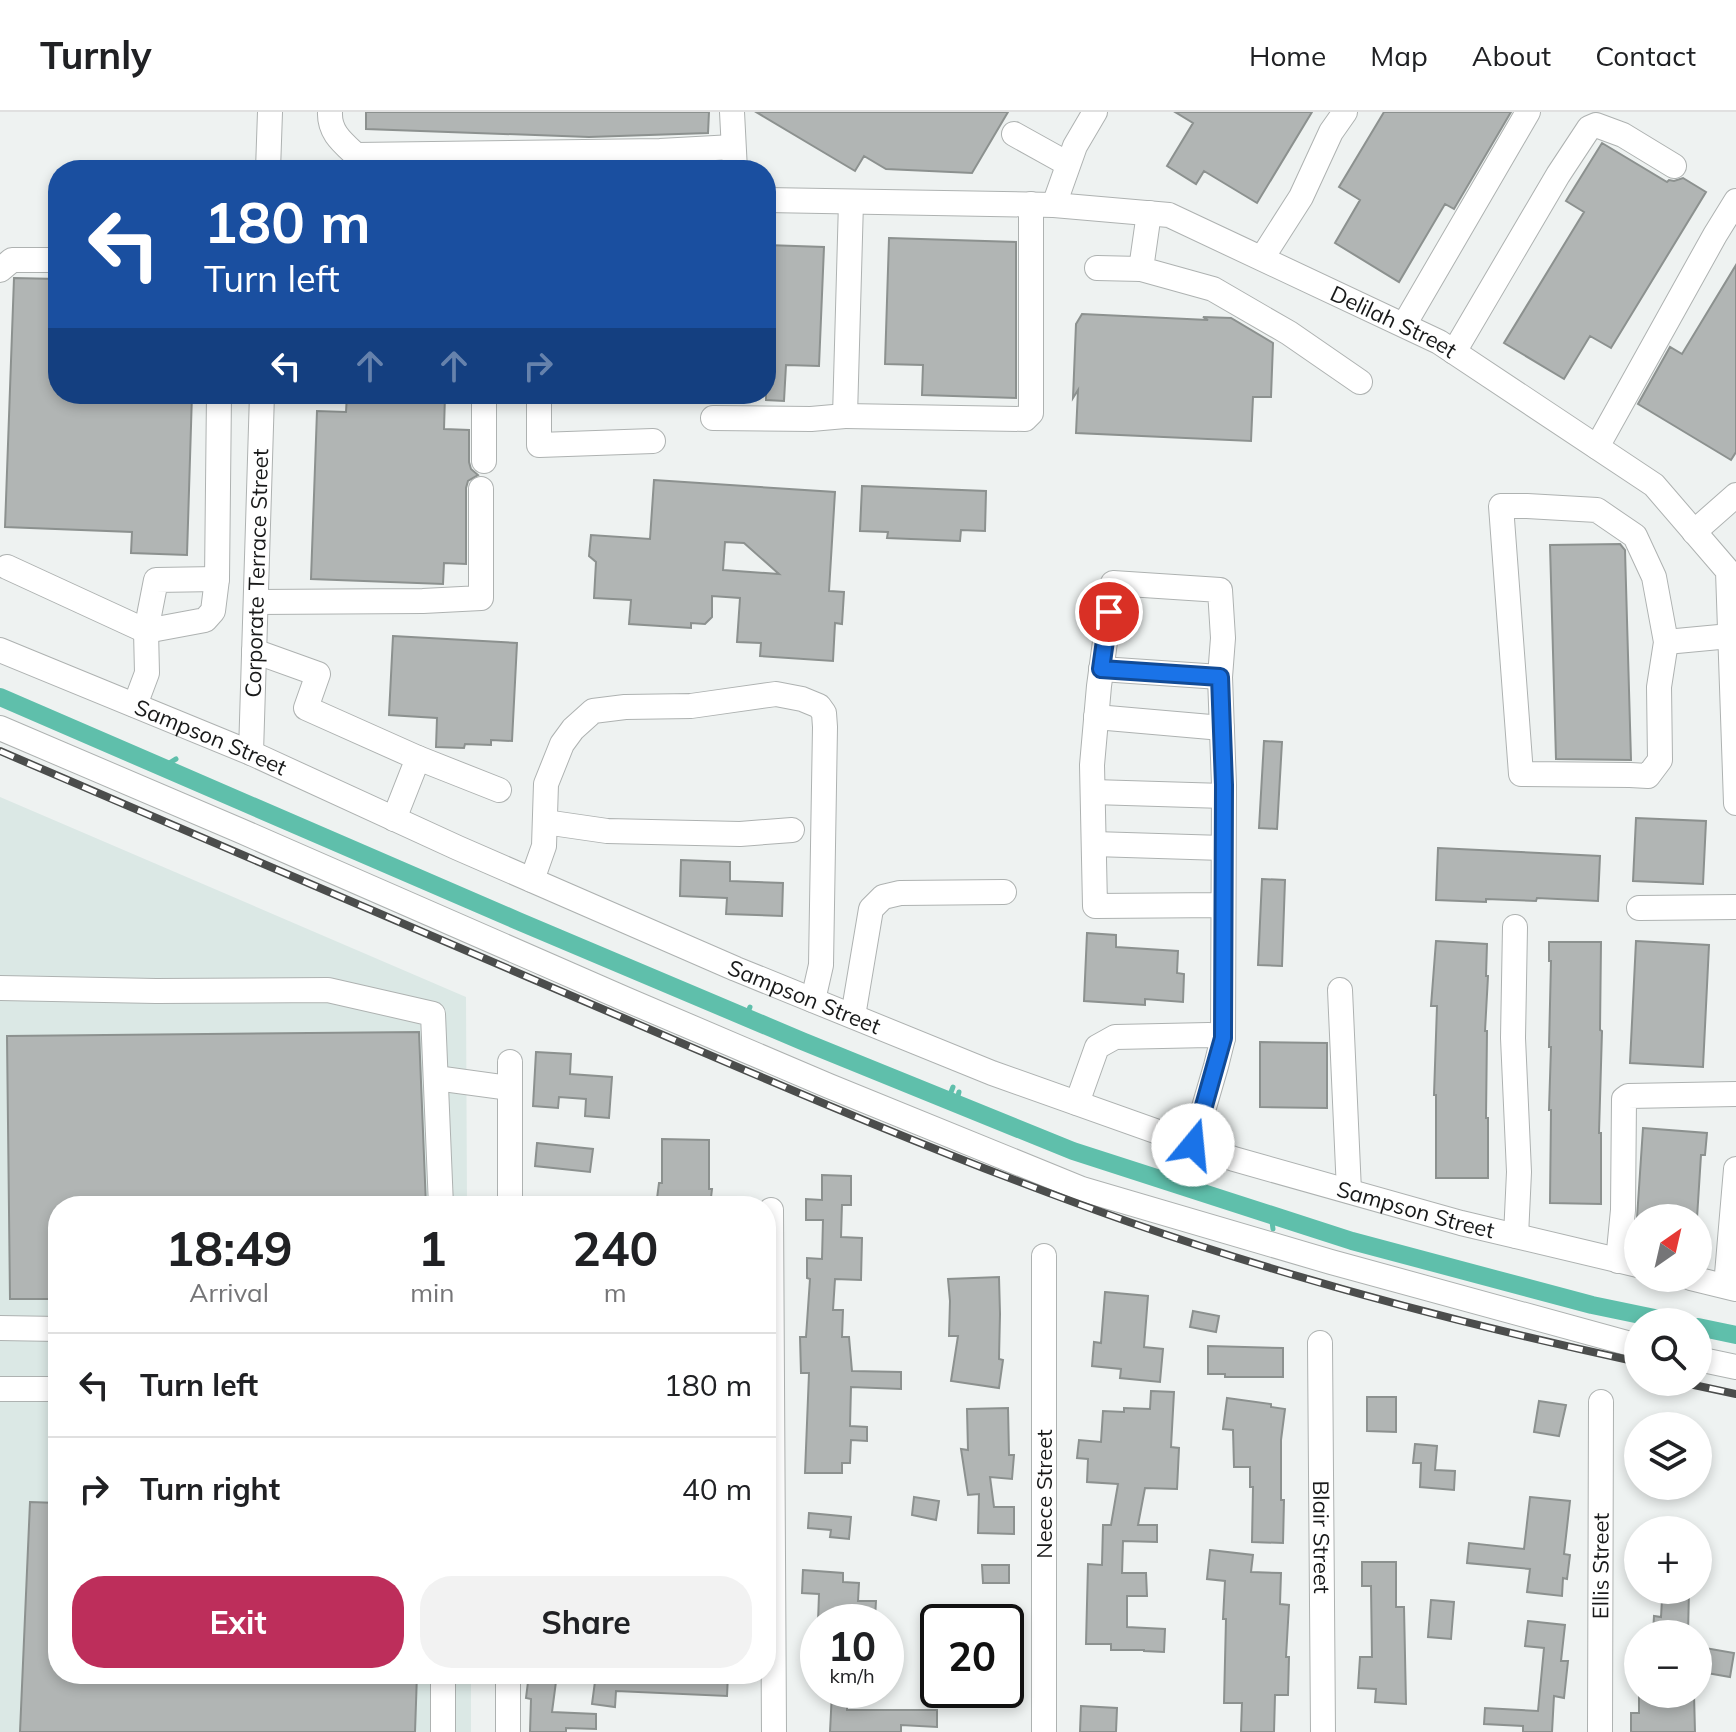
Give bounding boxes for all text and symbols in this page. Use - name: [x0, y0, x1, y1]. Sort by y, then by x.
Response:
- text: Turnly: [40, 31, 152, 79]
- text: Home: [1249, 38, 1326, 73]
- text: Map: [1370, 38, 1428, 73]
- text: About: [1472, 38, 1551, 73]
- text: Contact: [1595, 38, 1696, 73]
- text: 180 m: [204, 187, 371, 257]
- icon: left: [72, 192, 176, 296]
- text: Turn left: [204, 256, 340, 301]
- street label: Delilah Street: [1326, 279, 1462, 364]
- icon: left: [264, 344, 308, 388]
- icon: ahead: [348, 344, 392, 388]
- icon: ahead: [432, 344, 476, 388]
- icon: right: [516, 344, 560, 388]
- street label: Corporate Terrace Street: [239, 448, 274, 698]
- pin: [1075, 578, 1143, 646]
- icon: arrive: [1087, 590, 1131, 634]
- street label: Sampson Street: [130, 693, 292, 782]
- street label: Sampson Street: [724, 953, 885, 1040]
- position arrow: [1151, 1103, 1235, 1187]
- street label: Sampson Street: [1334, 1175, 1498, 1245]
- north arrow: [1624, 1204, 1712, 1292]
- map controls: [1624, 1204, 1712, 1708]
- text: 18:49: [166, 1218, 293, 1278]
- text: 1: [418, 1218, 447, 1278]
- text: 240: [572, 1218, 658, 1278]
- text: Arrival: [189, 1276, 269, 1309]
- text: min: [410, 1276, 454, 1309]
- text: m: [604, 1276, 627, 1309]
- button: search: [1624, 1308, 1712, 1396]
- icon: left: [72, 1363, 116, 1407]
- text: Turn left: [140, 1366, 258, 1404]
- text: 180 m: [664, 1366, 752, 1404]
- button: layers: [1624, 1412, 1712, 1500]
- street label: Neece Street: [1030, 1429, 1058, 1559]
- icon: right: [72, 1467, 116, 1511]
- text: Turn right: [140, 1470, 280, 1508]
- text: 40 m: [682, 1470, 752, 1508]
- street label: Blair Street: [1307, 1480, 1336, 1594]
- street label: Ellis Street: [1586, 1513, 1615, 1619]
- button: +: [1624, 1516, 1712, 1604]
- button: Exit: [72, 1576, 404, 1668]
- button: Share: [420, 1576, 752, 1668]
- speed limit sign: 20: [920, 1604, 1024, 1708]
- button: −: [1624, 1620, 1712, 1708]
- text: 10: [828, 1621, 876, 1671]
- text: km/h: [829, 1663, 875, 1688]

